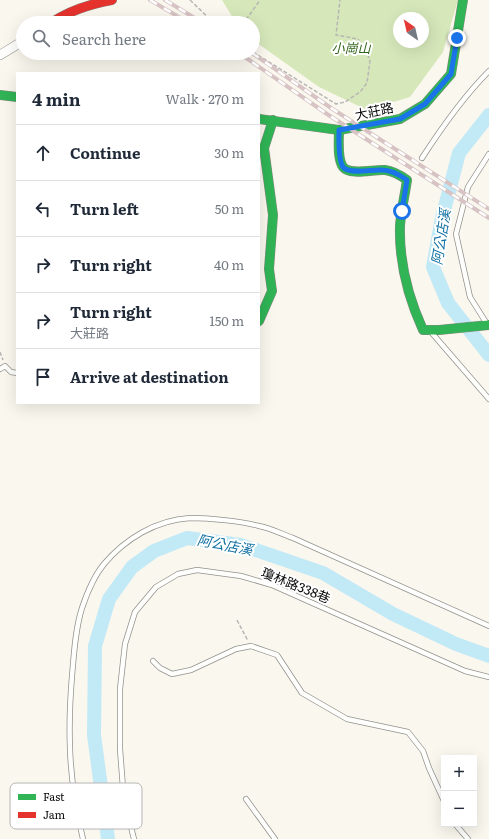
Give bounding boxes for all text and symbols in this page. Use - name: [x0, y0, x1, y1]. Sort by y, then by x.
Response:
- north arrow: [393, 12, 429, 48]
- search box: [16, 16, 260, 60]
- icon: search: [30, 27, 52, 49]
- text: Search here: [62, 27, 146, 50]
- route end: [448, 29, 466, 47]
- park label: 小崗山: [331, 38, 371, 57]
- text: 4 min: [32, 86, 81, 111]
- text: Walk · 270 m: [165, 89, 244, 108]
- street label: 大莊路: [353, 97, 395, 124]
- text: Continue: [70, 141, 140, 164]
- icon: ahead: [32, 142, 54, 164]
- text: 30 m: [214, 143, 244, 162]
- text: Turn left: [70, 197, 139, 220]
- icon: left: [32, 198, 54, 220]
- text: 50 m: [215, 199, 244, 218]
- route start: [393, 202, 411, 220]
- water label: 阿公店溪: [426, 206, 455, 266]
- text: Turn right: [70, 253, 152, 276]
- icon: right: [32, 254, 54, 276]
- text: 40 m: [214, 255, 244, 274]
- text: Turn right: [70, 300, 152, 323]
- icon: right: [32, 310, 54, 332]
- text: 150 m: [209, 311, 244, 330]
- text: 大莊路: [70, 323, 109, 342]
- text: Arrive at destination: [70, 365, 229, 388]
- icon: arrive: [32, 366, 54, 388]
- water label: 阿公店溪: [196, 529, 257, 560]
- street label: 瓊林路338巷: [259, 562, 334, 607]
- map controls: [441, 755, 477, 827]
- button: +: [441, 755, 477, 791]
- legend: [10, 783, 142, 829]
- text: Fast: [43, 788, 65, 804]
- button: −: [441, 791, 477, 827]
- text: Jam: [43, 806, 66, 822]

